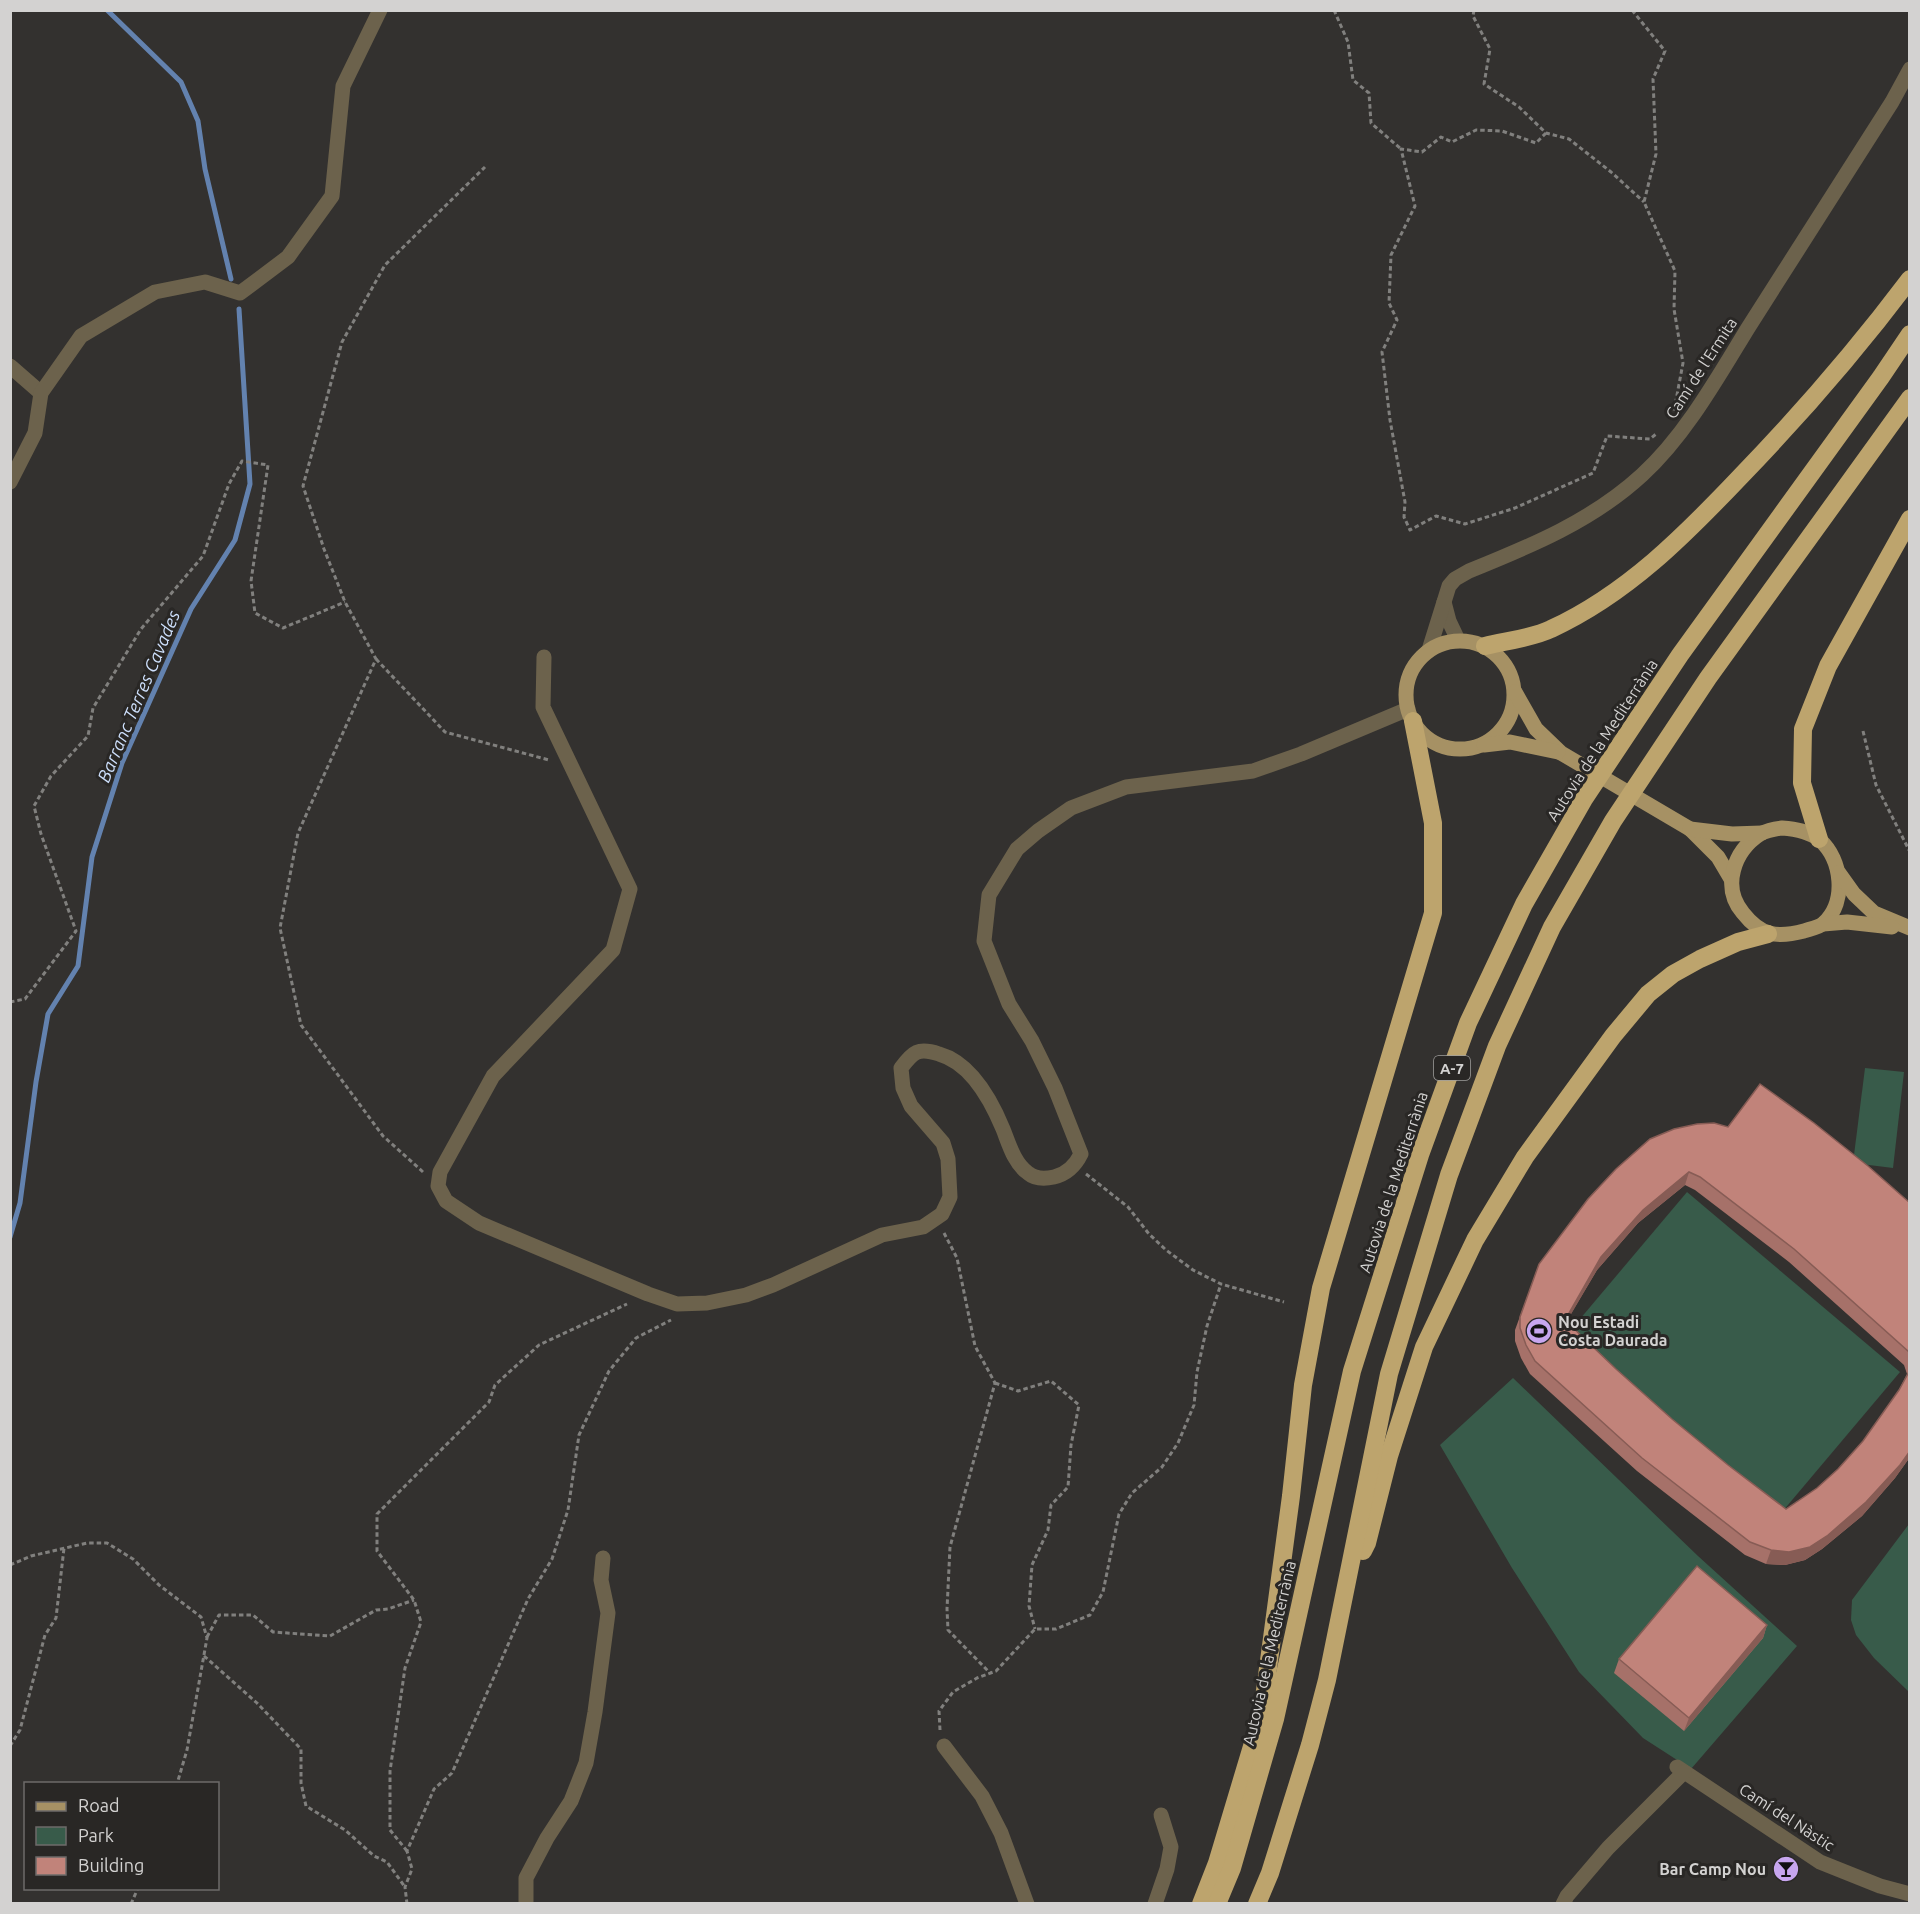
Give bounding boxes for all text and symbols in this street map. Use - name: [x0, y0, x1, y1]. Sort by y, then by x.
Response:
- street label: Camí de l'Ermita: [1662, 314, 1740, 422]
- water label: Barranc Terres Cavades: [93, 607, 183, 785]
- street label: Autovia de la Mediterrània: [1543, 656, 1661, 824]
- road number: A-7: [1434, 1056, 1470, 1080]
- street label: Autovia de la Mediterrània: [1355, 1089, 1431, 1275]
- place label: Nou Estadi Costa Daurada: [1558, 1313, 1668, 1349]
- sports icon: Nou Estadi Costa Daurada: [1524, 1316, 1554, 1346]
- street label: Autovia de la Mediterrània: [1239, 1559, 1299, 1747]
- street label: Camí del Nàstic: [1736, 1780, 1838, 1855]
- legend: [24, 1782, 219, 1890]
- text: Road: [78, 1795, 120, 1815]
- text: Park: [78, 1825, 114, 1845]
- bar icon: Bar Camp Nou: [1771, 1854, 1801, 1884]
- text: Building: [78, 1855, 144, 1875]
- place label: Bar Camp Nou: [1659, 1860, 1766, 1878]

